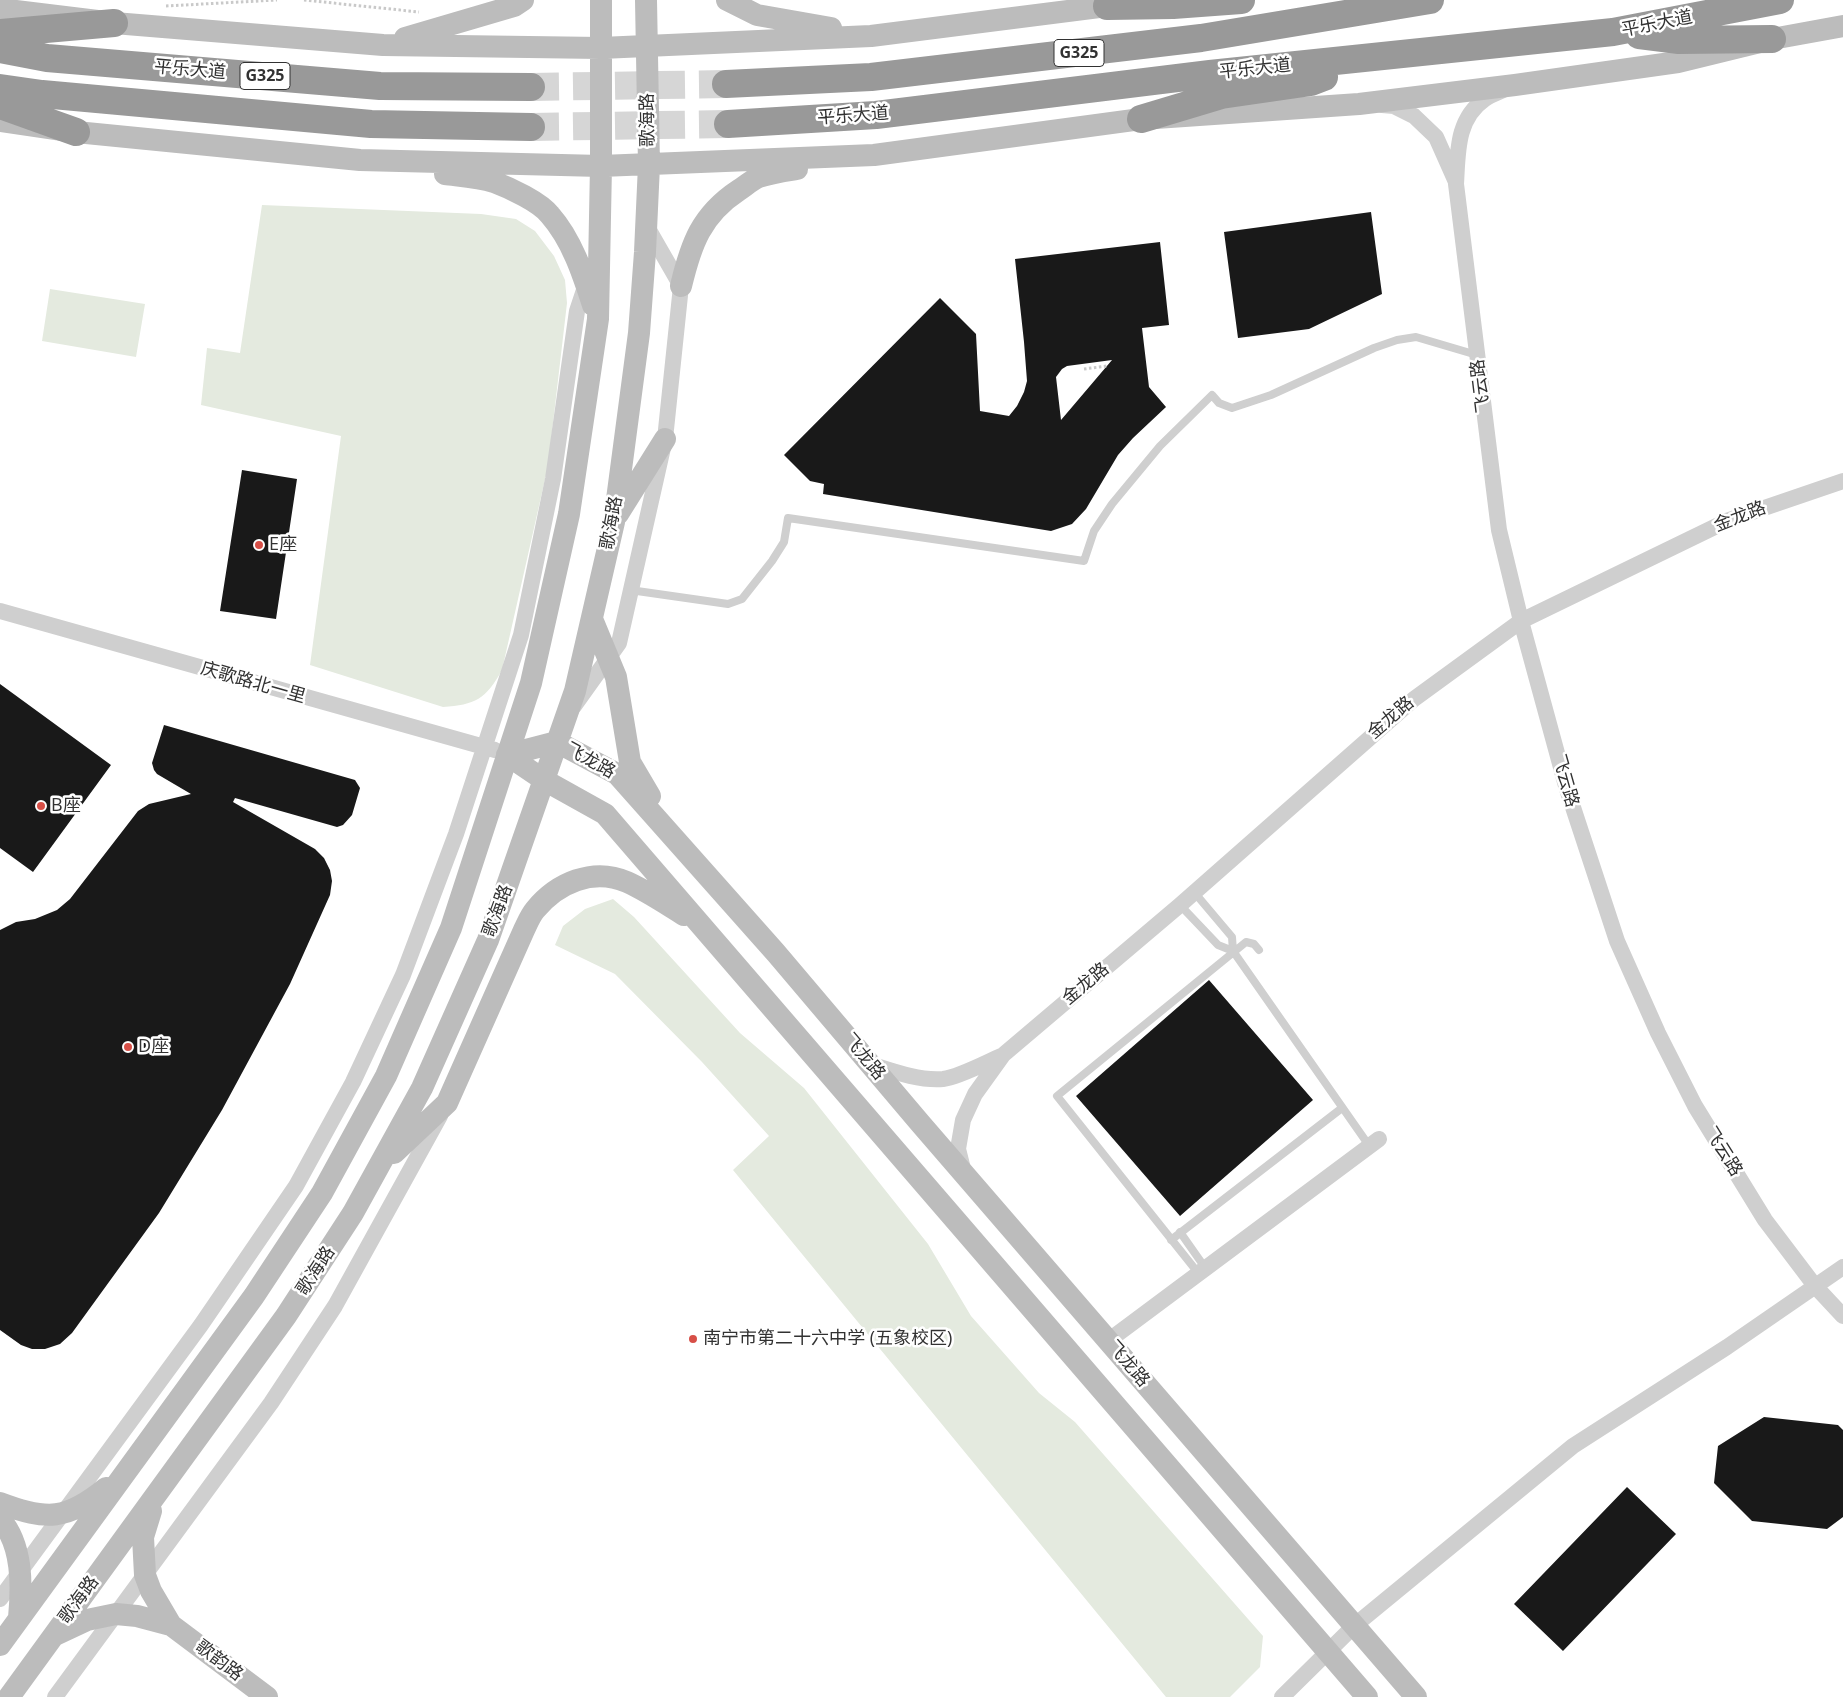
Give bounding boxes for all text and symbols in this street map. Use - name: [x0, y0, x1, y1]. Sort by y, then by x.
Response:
- street label: 平乐大道: [1620, 7, 1694, 41]
- road number: G325: [1054, 40, 1104, 66]
- street label: 平乐大道: [1218, 54, 1292, 84]
- street label: 平乐大道: [153, 56, 227, 84]
- road number: G325: [240, 62, 290, 90]
- street label: 歌海路: [637, 93, 659, 147]
- street label: 平乐大道: [816, 103, 890, 129]
- street label: 飞云路: [1467, 358, 1495, 414]
- street label: 歌海路: [597, 495, 627, 551]
- street label: 金龙路: [1711, 497, 1769, 537]
- place label: E座: [269, 534, 297, 556]
- marker: E座: [253, 539, 265, 551]
- street label: 庆歌路北一里: [198, 658, 308, 708]
- street label: 金龙路: [1364, 692, 1418, 744]
- street label: 飞龙路: [561, 738, 619, 784]
- street label: 飞云路: [1547, 752, 1583, 810]
- place label: B座: [51, 795, 81, 817]
- marker: B座: [35, 800, 47, 812]
- street label: 歌海路: [479, 882, 517, 940]
- street label: 金龙路: [1058, 958, 1114, 1010]
- street label: 飞龙路: [838, 1029, 890, 1085]
- place label: D座: [138, 1036, 169, 1058]
- marker: D座: [122, 1041, 134, 1053]
- street label: 飞云路: [1700, 1123, 1746, 1181]
- street label: 歌海路: [292, 1242, 340, 1300]
- place label: 南宁市第二十六中学 (五象校区): [703, 1328, 952, 1350]
- marker: 南宁市第二十六中学 (五象校区): [687, 1333, 699, 1345]
- street label: 飞龙路: [1102, 1337, 1154, 1391]
- street label: 歌海路: [54, 1572, 104, 1628]
- street label: 歌韵路: [191, 1636, 247, 1686]

